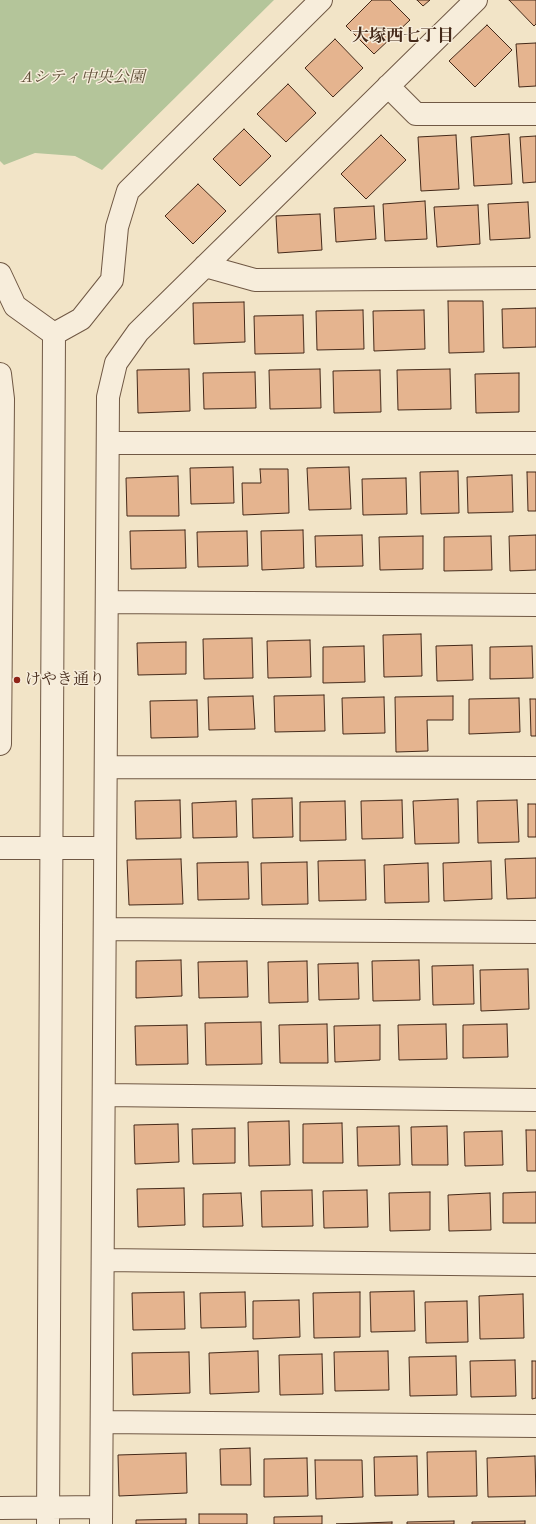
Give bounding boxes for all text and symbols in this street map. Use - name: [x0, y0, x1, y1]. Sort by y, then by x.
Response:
- district label: 大塚西七丁目: [352, 27, 454, 47]
- park label: Aシティ中央公園: [21, 68, 145, 88]
- place label: けやき通り: [25, 670, 105, 690]
- marker: けやき通り: [12, 675, 22, 685]

